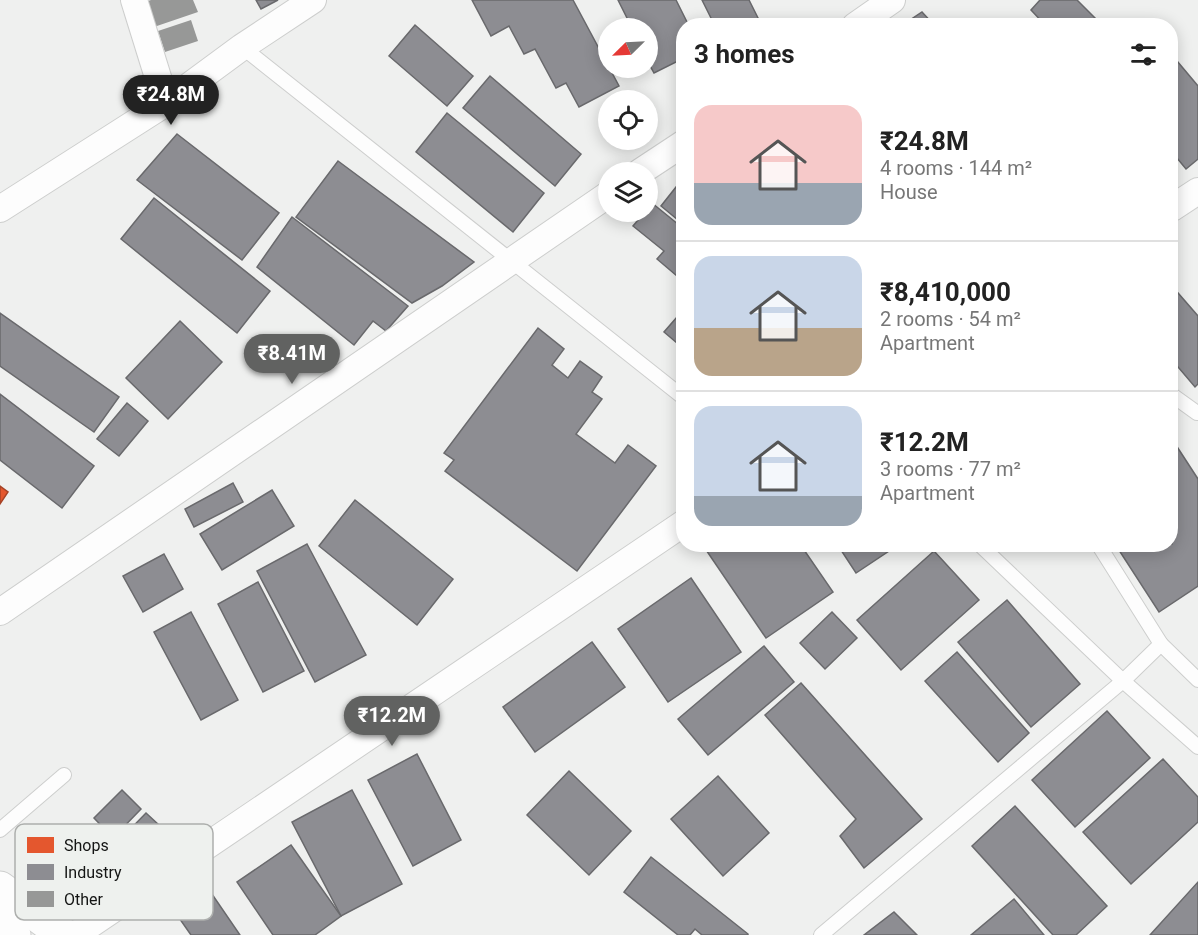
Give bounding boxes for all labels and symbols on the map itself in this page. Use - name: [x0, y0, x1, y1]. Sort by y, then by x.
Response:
- north arrow: [598, 18, 658, 78]
- pin: ₹24.8M: [122, 75, 220, 126]
- pin: ₹8.41M: [243, 334, 341, 385]
- pin: ₹12.2M: [343, 696, 441, 747]
- legend: [15, 824, 213, 920]
- text: Shops: [64, 836, 109, 855]
- text: Industry: [64, 863, 122, 882]
- text: Other: [64, 890, 104, 909]

